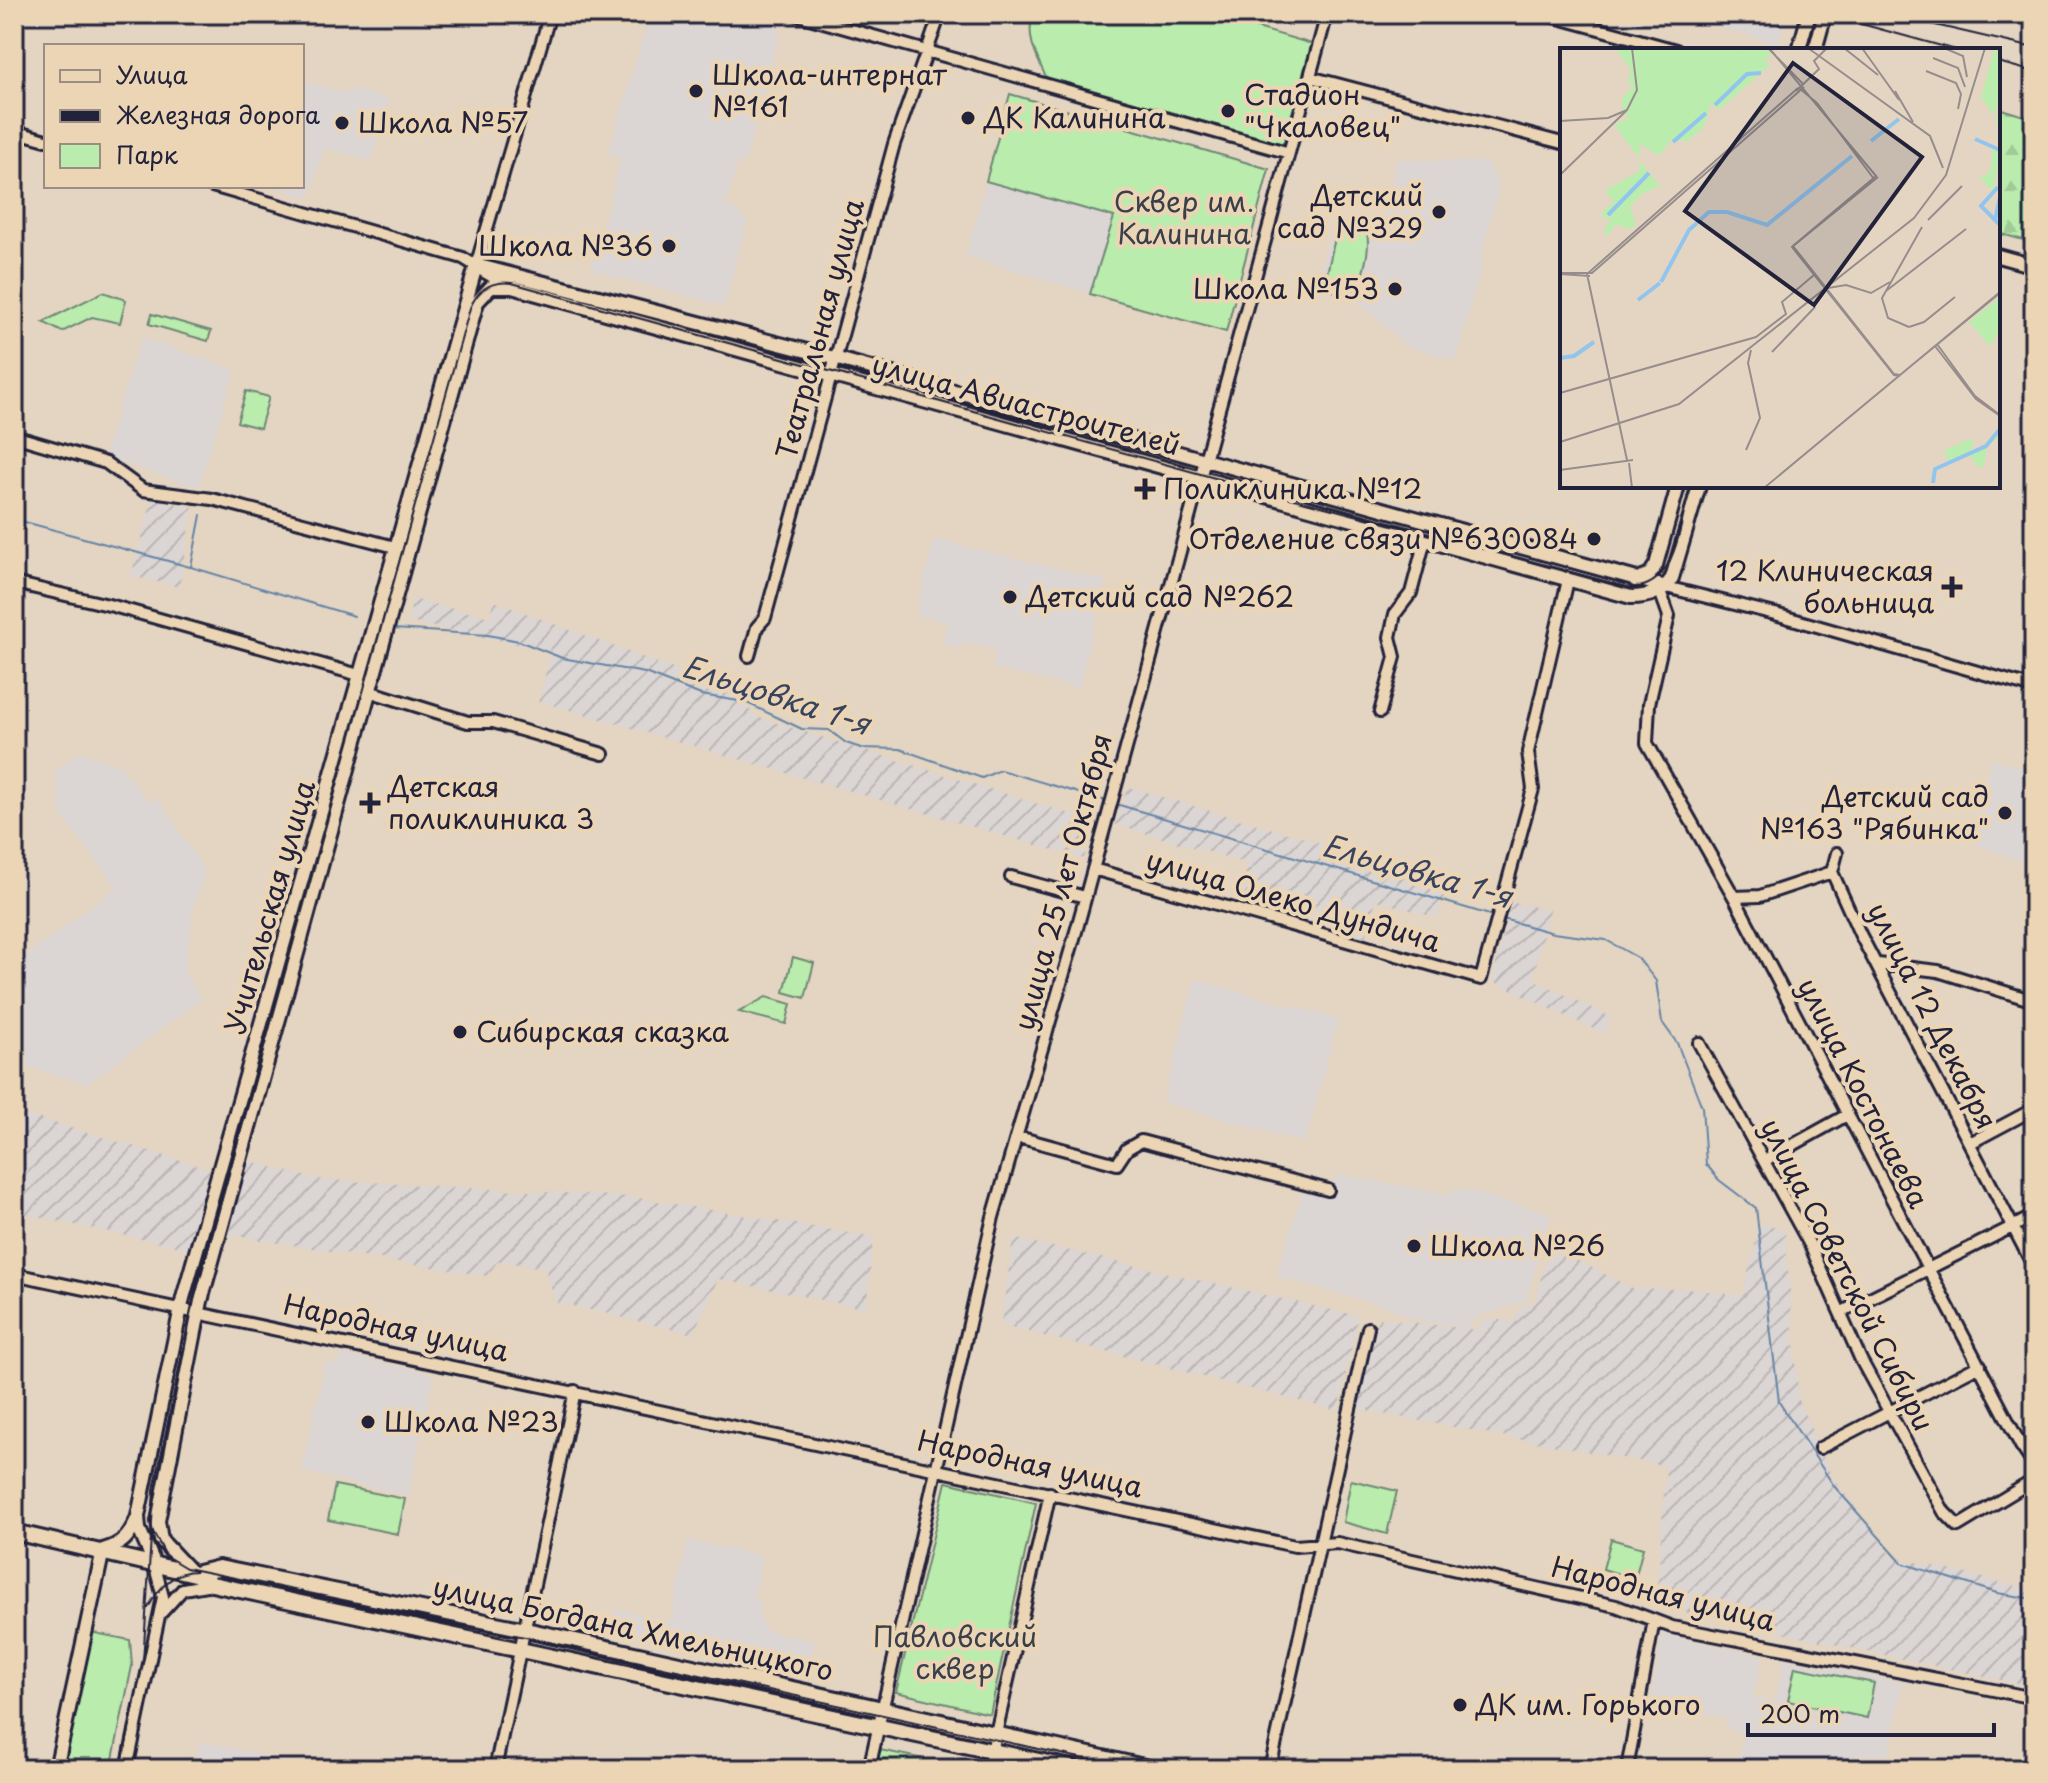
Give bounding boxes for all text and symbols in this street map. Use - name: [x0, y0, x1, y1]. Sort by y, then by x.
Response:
- legend: [44, 44, 304, 188]
- inset map: [1560, 48, 2000, 488]
- place label: Школа-интернат №161: [712, 52, 947, 127]
- text: Улица: [116, 56, 188, 92]
- place label: Стадион "Чкаловец": [1244, 72, 1401, 147]
- marker: Школа-интернат №161: [687, 82, 705, 100]
- place label: ДК Калинина: [983, 95, 1166, 138]
- text: Железная дорога: [116, 96, 320, 132]
- place label: Школа №57: [358, 100, 528, 143]
- marker: Стадион "Чкаловец": [1219, 102, 1237, 120]
- marker: ДК Калинина: [959, 109, 977, 127]
- marker: Школа №57: [333, 114, 351, 132]
- text: Парк: [116, 136, 179, 172]
- place label: Детский сад №329: [1277, 173, 1423, 248]
- park label: Сквер им. Калинина: [1114, 179, 1254, 254]
- street label: Театральная улица: [763, 193, 874, 464]
- marker: Детский сад №329: [1430, 203, 1448, 221]
- place label: Школа №36: [478, 223, 653, 266]
- marker: Школа №36: [660, 237, 678, 255]
- place label: Школа №153: [1193, 266, 1379, 309]
- marker: Школа №153: [1386, 280, 1404, 298]
- street label: улица Авиастроителей: [867, 342, 1185, 465]
- place label: Поликлиника №12: [1163, 466, 1422, 509]
- marker: Поликлиника №12: [1134, 478, 1156, 500]
- place label: Отделение связи №630084: [1189, 516, 1578, 559]
- marker: Отделение связи №630084: [1585, 530, 1603, 548]
- place label: 12 Клиническая больница: [1716, 548, 1934, 623]
- place label: Детский сад №262: [1025, 574, 1294, 617]
- marker: 12 Клиническая больница: [1941, 576, 1963, 598]
- marker: Детский сад №262: [1001, 588, 1019, 606]
- water label: Ельцовка 1-я: [677, 642, 878, 746]
- street label: улица 25 лет Октября: [1001, 728, 1122, 1035]
- place label: Детская поликлиника 3: [387, 764, 594, 839]
- street label: Учительская улица: [212, 774, 325, 1038]
- place label: Детский сад №163 "Рябинка": [1760, 774, 1989, 849]
- marker: Детская поликлиника 3: [359, 792, 381, 814]
- marker: Детский сад №163 "Рябинка": [1996, 804, 2014, 822]
- water label: Ельцовка 1-я: [1318, 821, 1519, 919]
- street label: улица Олеко Дундича: [1141, 837, 1446, 962]
- street label: улица 12 Декабря: [1858, 894, 2009, 1136]
- street label: улица Костонаева: [1788, 970, 1941, 1215]
- place label: Сибирская сказка: [476, 1009, 730, 1052]
- marker: Сибирская сказка: [451, 1023, 469, 1041]
- street label: улица Советской Сибири: [1751, 1110, 1946, 1438]
- place label: Школа №26: [1430, 1223, 1605, 1266]
- marker: Школа №26: [1405, 1237, 1423, 1255]
- street label: Народная улица: [280, 1282, 513, 1371]
- place label: Школа №23: [384, 1399, 559, 1442]
- marker: Школа №23: [359, 1413, 377, 1431]
- street label: Народная улица: [914, 1418, 1147, 1507]
- street label: Народная улица: [1547, 1544, 1780, 1641]
- street label: улица Богдана Хмельницкого: [429, 1564, 837, 1691]
- park label: Павловский сквер: [873, 1614, 1037, 1689]
- place label: ДК им. Горького: [1475, 1682, 1700, 1725]
- scale bar: [1748, 1687, 1994, 1737]
- text: 200 m: [1760, 1695, 1840, 1731]
- marker: ДК им. Горького: [1451, 1696, 1469, 1714]

